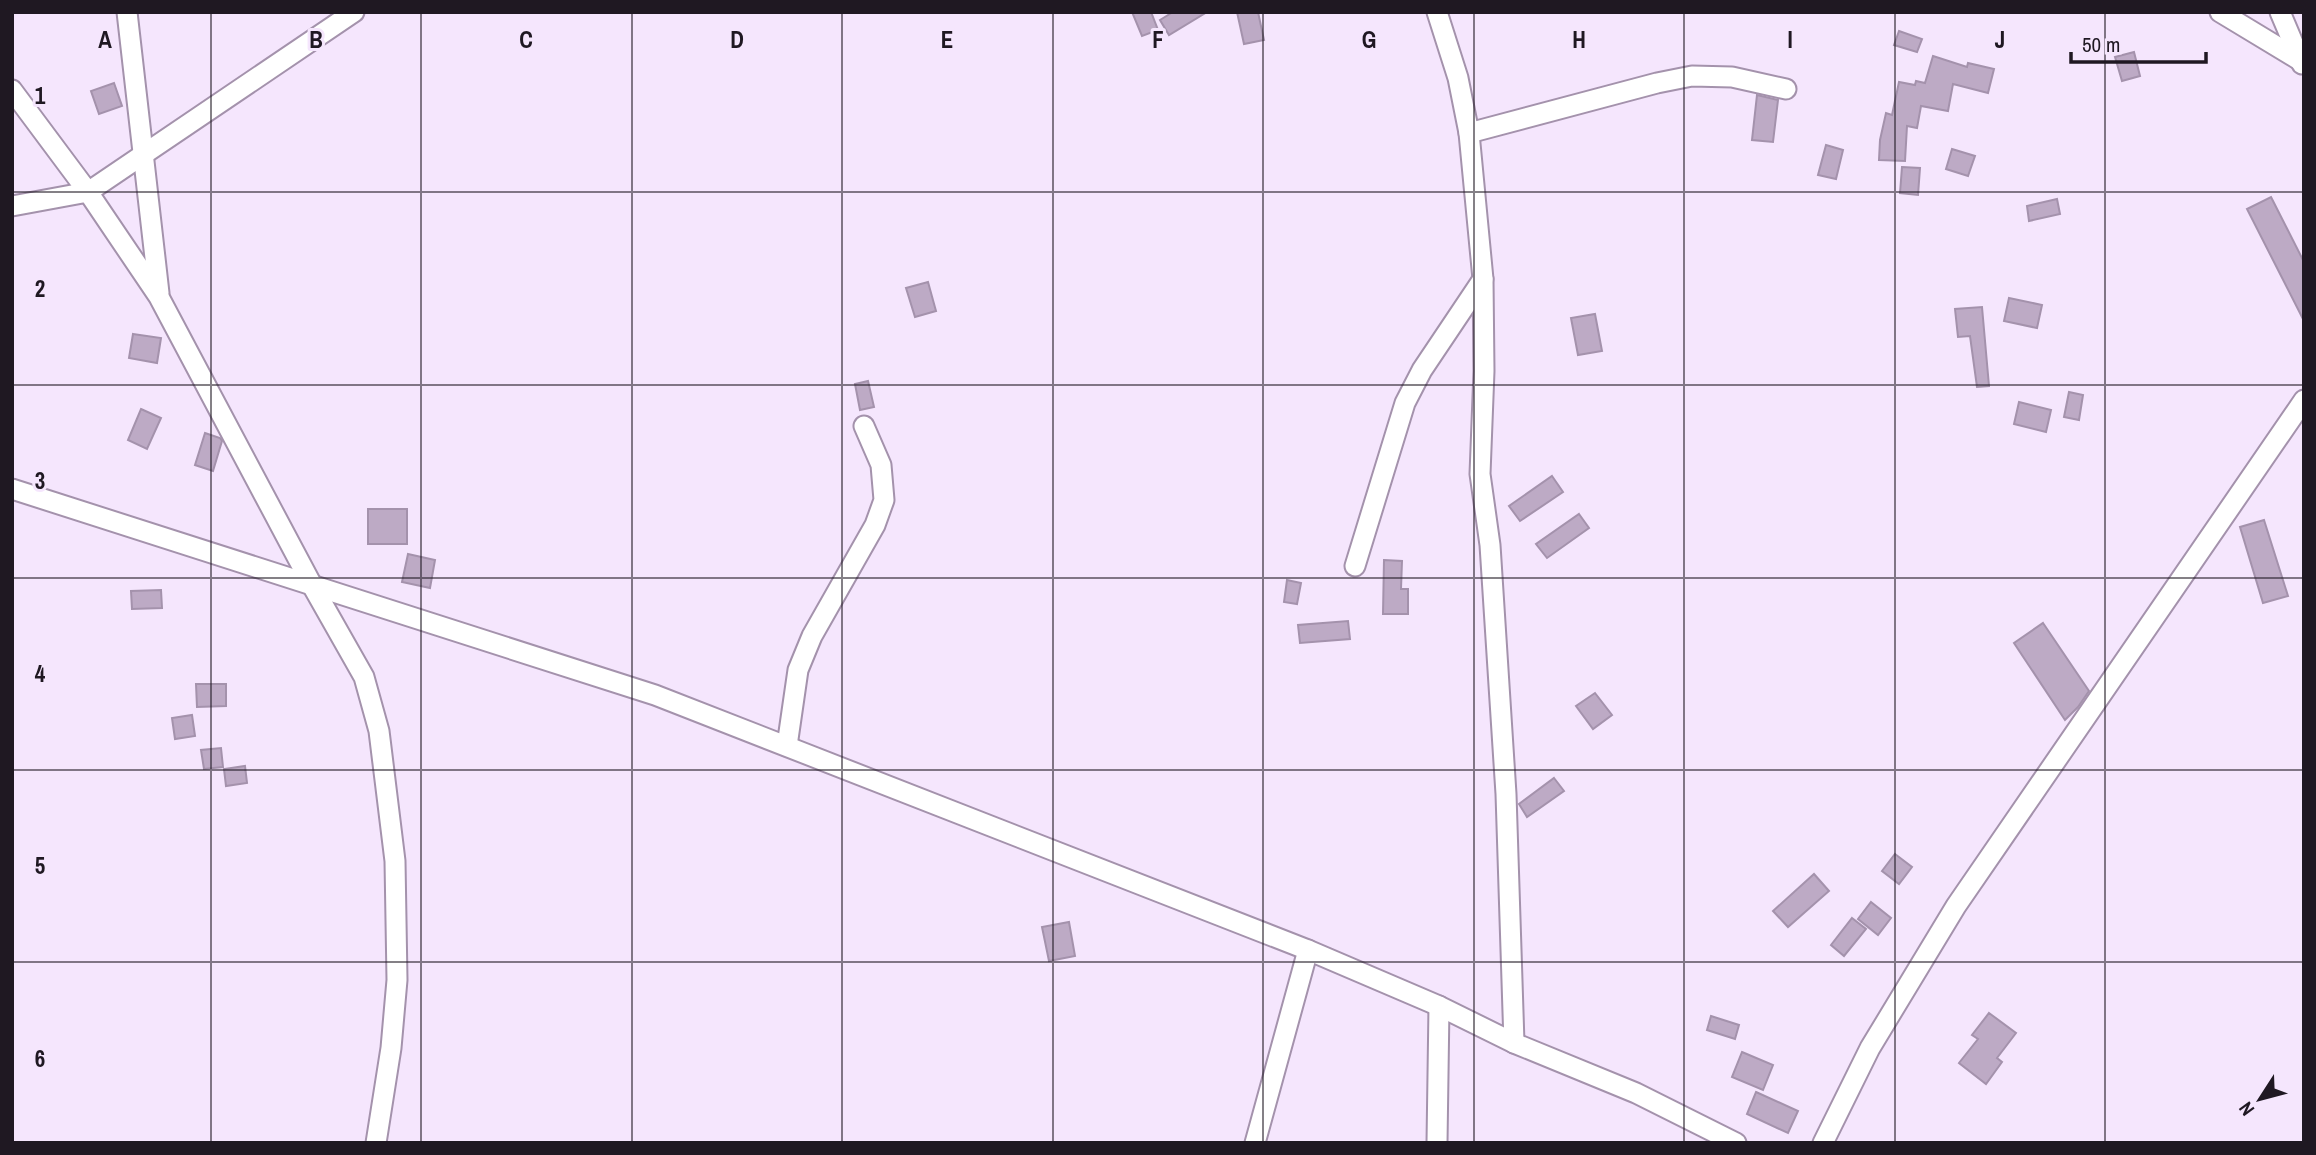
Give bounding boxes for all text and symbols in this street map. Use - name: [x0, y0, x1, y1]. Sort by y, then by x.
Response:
- scale bar: [2071, 21, 2206, 65]
- text: A: [98, 24, 112, 55]
- text: B: [309, 24, 323, 55]
- text: C: [519, 24, 533, 55]
- text: D: [730, 24, 744, 55]
- text: E: [941, 24, 953, 55]
- text: F: [1152, 24, 1164, 55]
- text: G: [1362, 24, 1376, 55]
- text: H: [1572, 24, 1586, 55]
- text: I: [1787, 24, 1793, 55]
- text: J: [1995, 24, 2005, 55]
- text: 50 m: [2082, 30, 2120, 59]
- text: 1: [35, 80, 46, 111]
- text: 2: [35, 273, 45, 304]
- text: 3: [35, 465, 45, 496]
- text: 4: [35, 658, 46, 689]
- text: 5: [35, 850, 45, 881]
- text: 6: [35, 1043, 45, 1074]
- north arrow: [2225, 1064, 2295, 1134]
- text: N: [2232, 1097, 2260, 1121]

